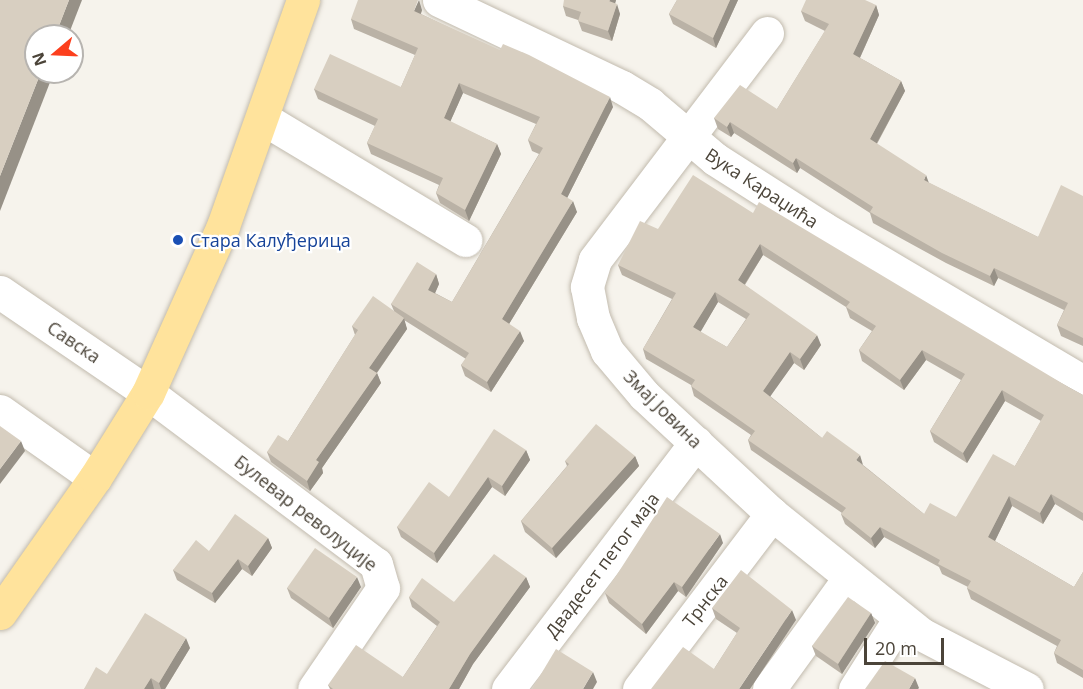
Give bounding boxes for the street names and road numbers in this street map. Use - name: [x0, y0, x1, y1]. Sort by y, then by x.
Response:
- street label: Вука Караџића: [701, 143, 823, 233]
- street label: Савска: [43, 316, 105, 368]
- street label: Змај Јовина: [619, 365, 707, 453]
- street label: Булевар револуције: [230, 450, 382, 576]
- street label: Двадесет петог маја: [540, 488, 664, 642]
- street label: Трнска: [678, 571, 732, 631]

